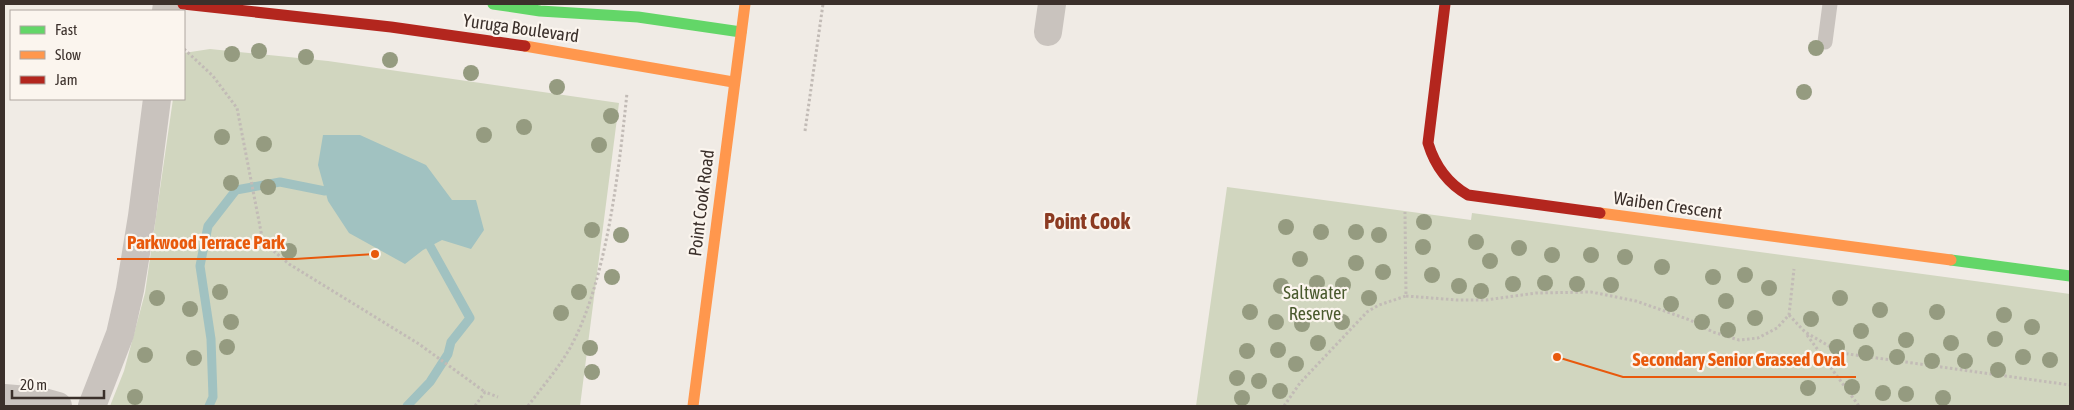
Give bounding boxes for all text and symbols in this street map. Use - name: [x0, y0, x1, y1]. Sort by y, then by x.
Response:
- street label: Yuruga Boulevard: [462, 9, 580, 47]
- legend: [10, 10, 185, 100]
- text: Fast: [55, 21, 77, 38]
- text: Slow: [55, 46, 81, 63]
- text: Jam: [55, 71, 78, 88]
- street label: Point Cook Road: [684, 148, 718, 258]
- street label: Waiben Crescent: [1612, 187, 1724, 223]
- district label: Point Cook: [1044, 208, 1130, 234]
- callout: Parkwood Terrace Park: [117, 225, 295, 259]
- text: Parkwood Terrace Park: [127, 231, 286, 253]
- park label: Saltwater Reserve: [1283, 282, 1347, 324]
- callout: Secondary Senior Grassed Oval: [1623, 343, 1856, 377]
- text: Secondary Senior Grassed Oval: [1632, 348, 1847, 370]
- scale bar: [12, 368, 105, 400]
- text: 20 m: [20, 376, 47, 393]

